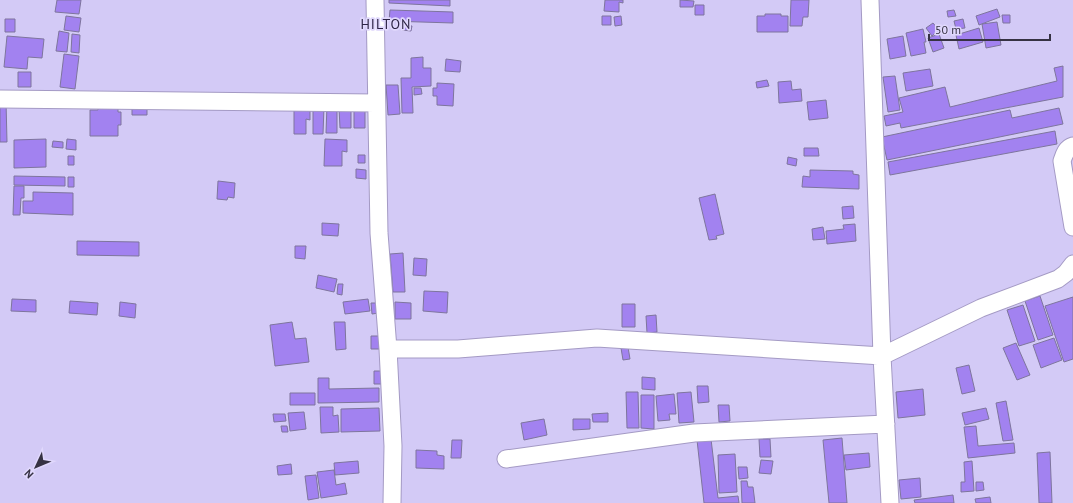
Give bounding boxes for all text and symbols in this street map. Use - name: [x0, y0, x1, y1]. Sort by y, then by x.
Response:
- district label: HILTON: [360, 15, 412, 33]
- scale bar: [929, 16, 1050, 42]
- text: 50 m: [935, 22, 961, 37]
- north arrow: [16, 447, 56, 487]
- text: N: [21, 466, 36, 481]

